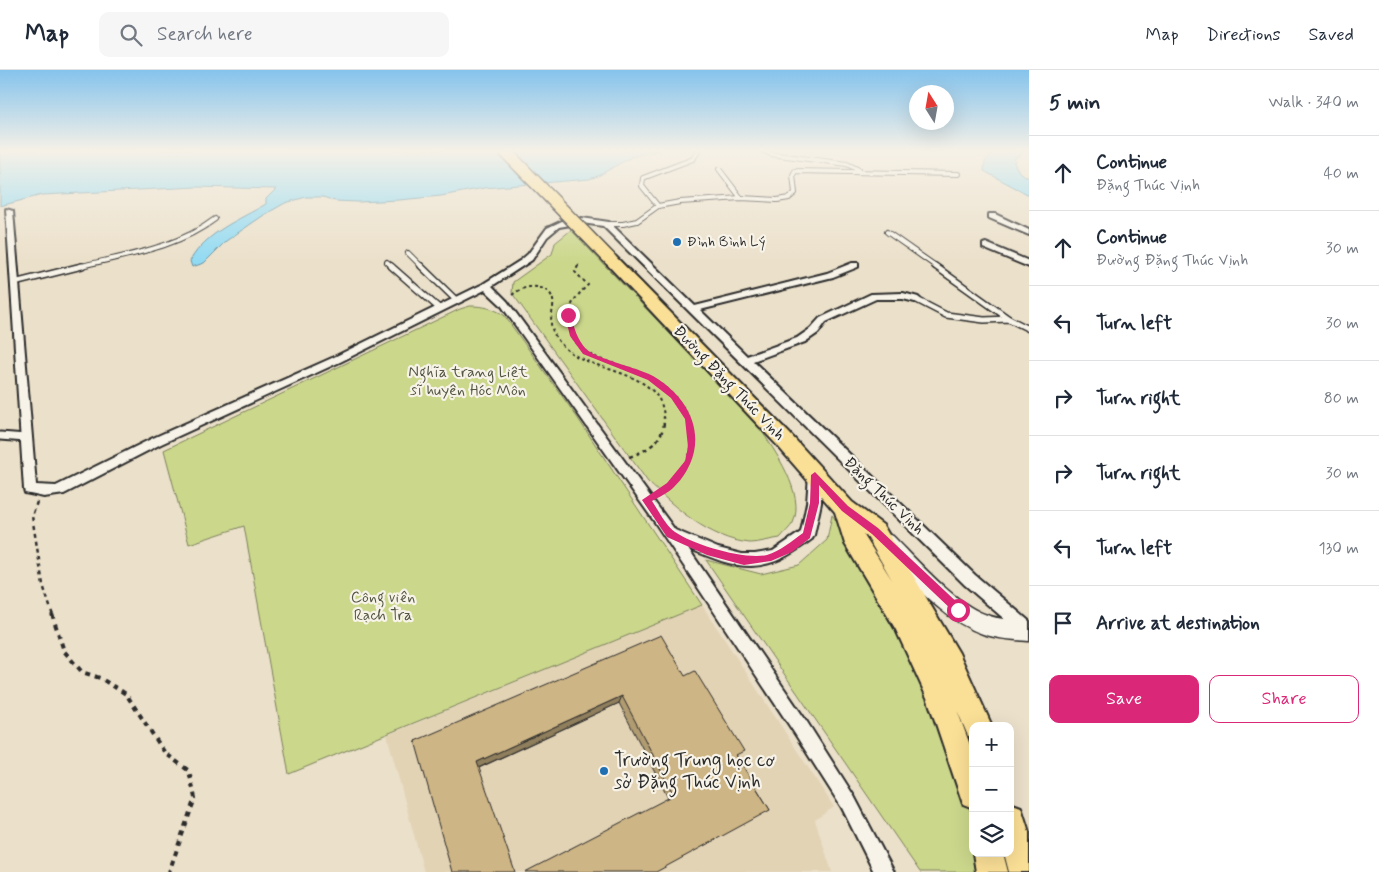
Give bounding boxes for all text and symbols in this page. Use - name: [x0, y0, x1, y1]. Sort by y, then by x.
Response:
- search box: [99, 12, 449, 57]
- text: Map: [25, 19, 69, 50]
- icon: search: [117, 21, 145, 49]
- text: Search here: [157, 22, 253, 47]
- text: Map: [1146, 23, 1179, 47]
- text: Directions: [1207, 23, 1281, 47]
- text: Saved: [1309, 23, 1354, 47]
- north arrow: [909, 85, 954, 130]
- text: 5 min: [1049, 89, 1101, 117]
- text: Walk · 340 m: [1269, 92, 1359, 113]
- text: Continue: [1096, 150, 1167, 175]
- icon: ahead: [1049, 159, 1077, 187]
- text: 40 m: [1323, 163, 1359, 184]
- text: Đặng Thúc Vịnh: [1096, 175, 1200, 196]
- text: Continue: [1096, 225, 1167, 250]
- place label: Đình Bình Lý: [687, 233, 765, 251]
- icon: ahead: [1049, 234, 1077, 262]
- marker: Đình Bình Lý: [671, 236, 683, 248]
- text: 30 m: [1326, 238, 1359, 259]
- text: Đường Đặng Thúc Vịnh: [1096, 250, 1248, 271]
- route end: [557, 304, 580, 327]
- icon: left: [1049, 309, 1077, 337]
- text: Turn left: [1096, 311, 1172, 336]
- text: 30 m: [1326, 313, 1359, 334]
- street label: Đường Đặng Thúc Vịnh: [668, 321, 790, 446]
- park label: Nghĩa trang Liệt sĩ huyện Hóc Môn: [408, 362, 528, 401]
- icon: right: [1049, 384, 1077, 412]
- text: Turn right: [1096, 386, 1180, 411]
- text: 80 m: [1324, 388, 1359, 409]
- street label: Đặng Thúc Vịnh: [839, 452, 929, 540]
- icon: right: [1049, 459, 1077, 487]
- text: Turn right: [1096, 461, 1180, 486]
- text: 30 m: [1326, 463, 1359, 484]
- icon: left: [1049, 534, 1077, 562]
- text: Turn left: [1096, 536, 1172, 561]
- text: 130 m: [1318, 538, 1359, 559]
- park label: Công viên Rạch Tra: [351, 587, 415, 626]
- route start: [947, 599, 970, 622]
- icon: arrive: [1049, 609, 1077, 637]
- text: Arrive at destination: [1096, 611, 1260, 636]
- button: Save: [1049, 675, 1199, 723]
- button: Share: [1209, 675, 1359, 723]
- map controls: [969, 722, 1014, 857]
- button: +: [969, 722, 1014, 767]
- place label: Trường Trung học cơ sở Đặng Thúc Vịnh: [614, 748, 775, 798]
- marker: Trường Trung học cơ sở Đặng Thúc Vịnh: [598, 765, 610, 777]
- button: −: [969, 767, 1014, 812]
- button: layers: [969, 812, 1014, 857]

